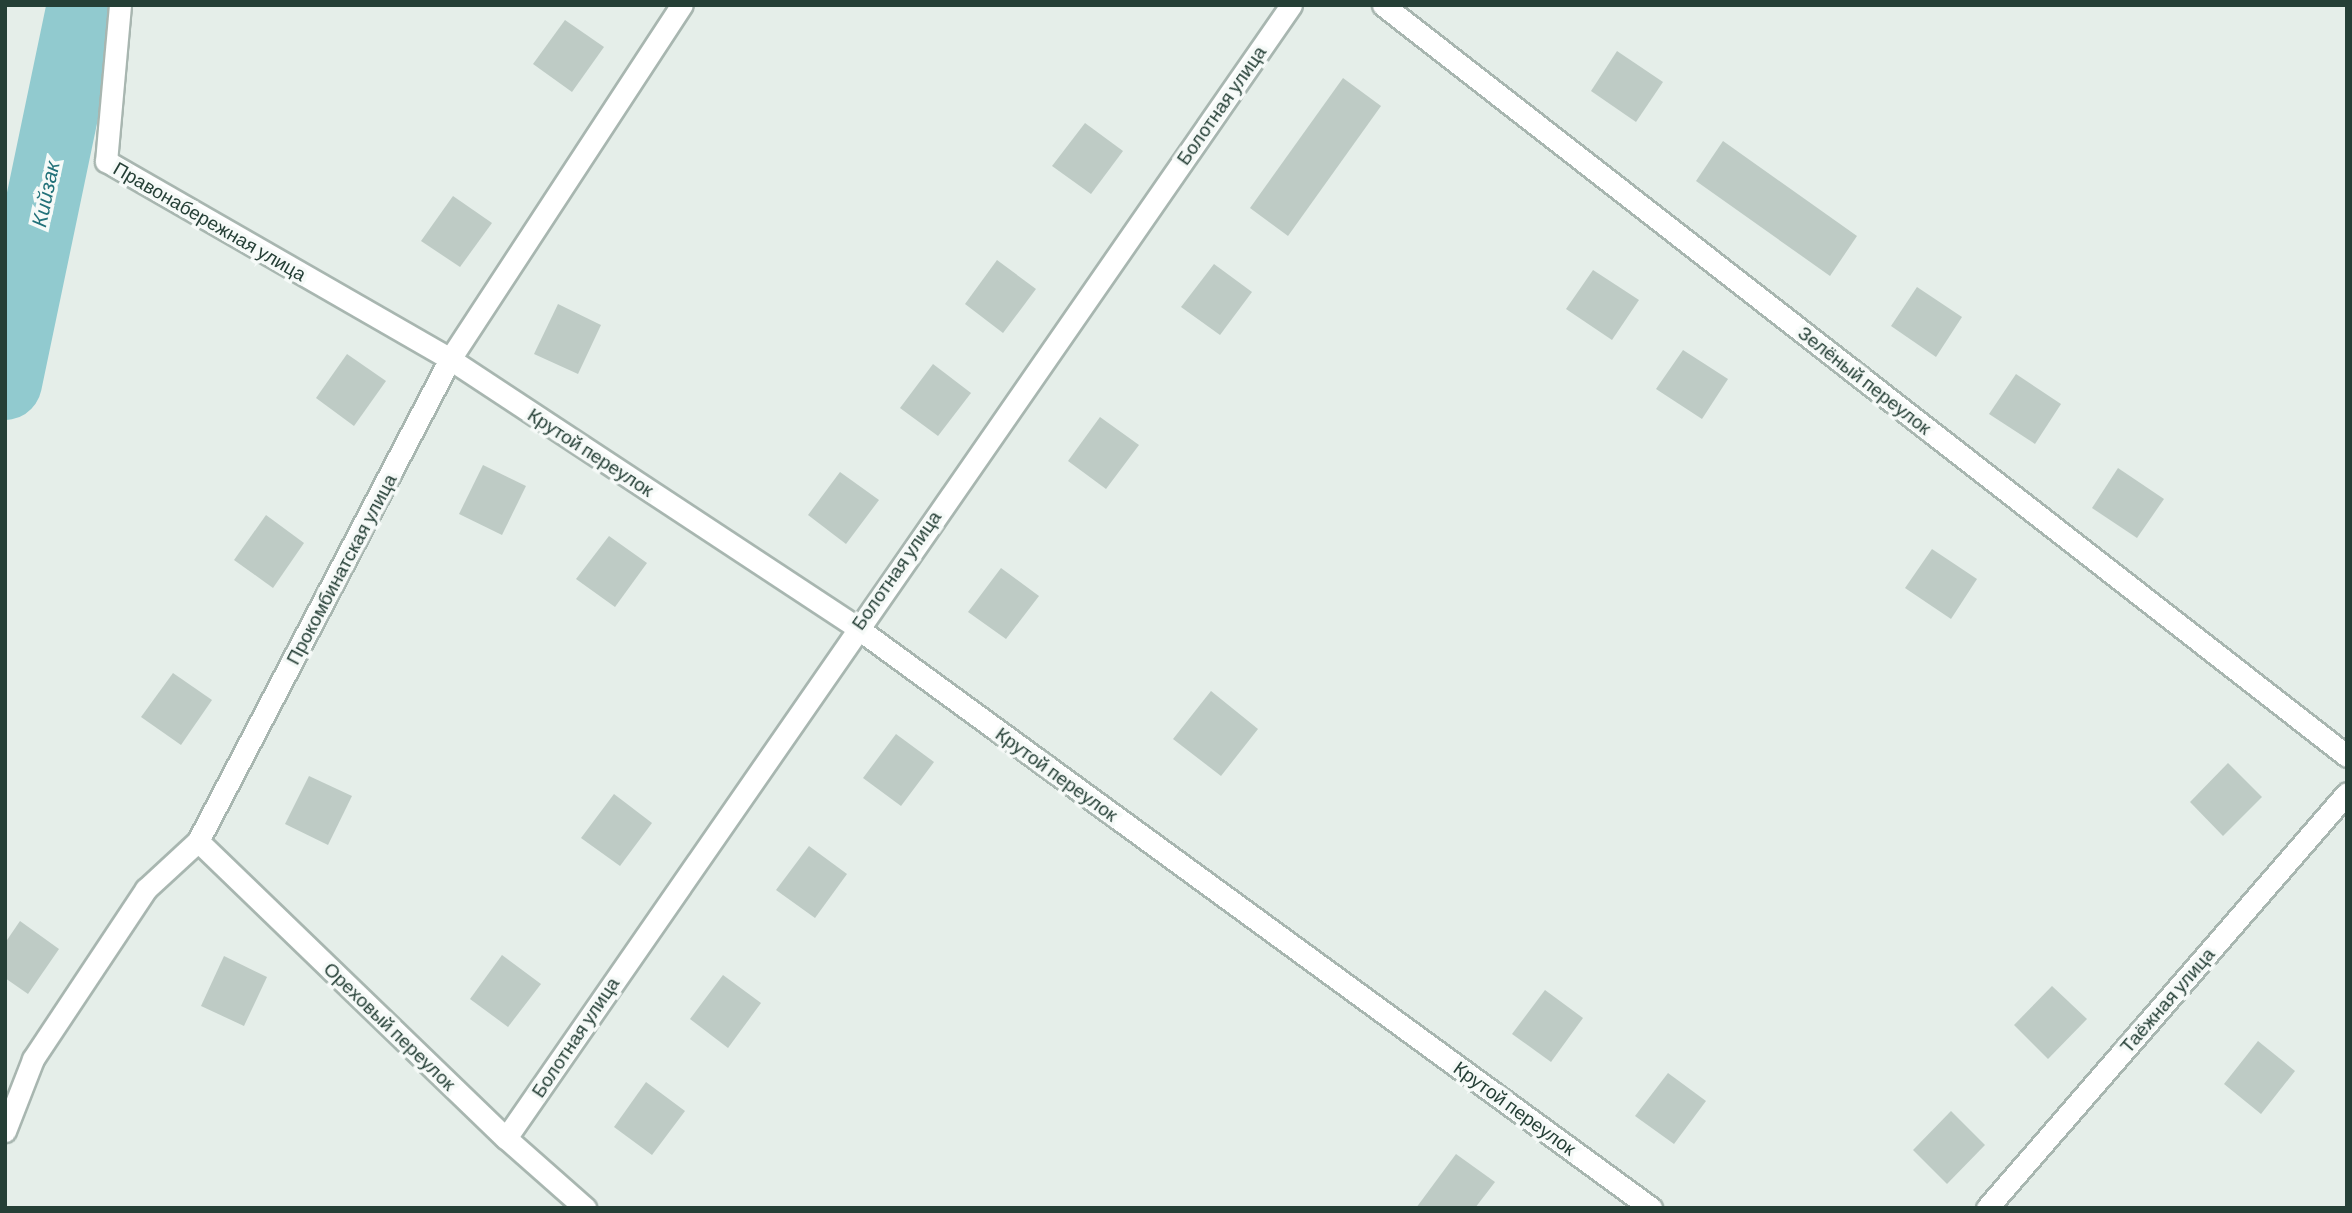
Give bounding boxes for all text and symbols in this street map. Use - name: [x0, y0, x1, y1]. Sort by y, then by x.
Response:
- street label: Болотная улица: [1171, 41, 1271, 169]
- street label: Правонабережная улица: [110, 156, 310, 286]
- water label: Кийзак: [26, 159, 64, 229]
- street label: Зелёный переулок: [1794, 321, 1936, 439]
- street label: Крутой переулок: [524, 403, 658, 501]
- street label: Прокомбинатская улица: [281, 470, 401, 668]
- street label: Болотная улица: [846, 506, 946, 634]
- street label: Крутой переулок: [991, 722, 1123, 826]
- street label: Таёжная улица: [2115, 943, 2219, 1057]
- street label: Ореховый переулок: [319, 957, 461, 1095]
- street label: Болотная улица: [526, 973, 624, 1101]
- street label: Крутой переулок: [1449, 1056, 1581, 1160]

